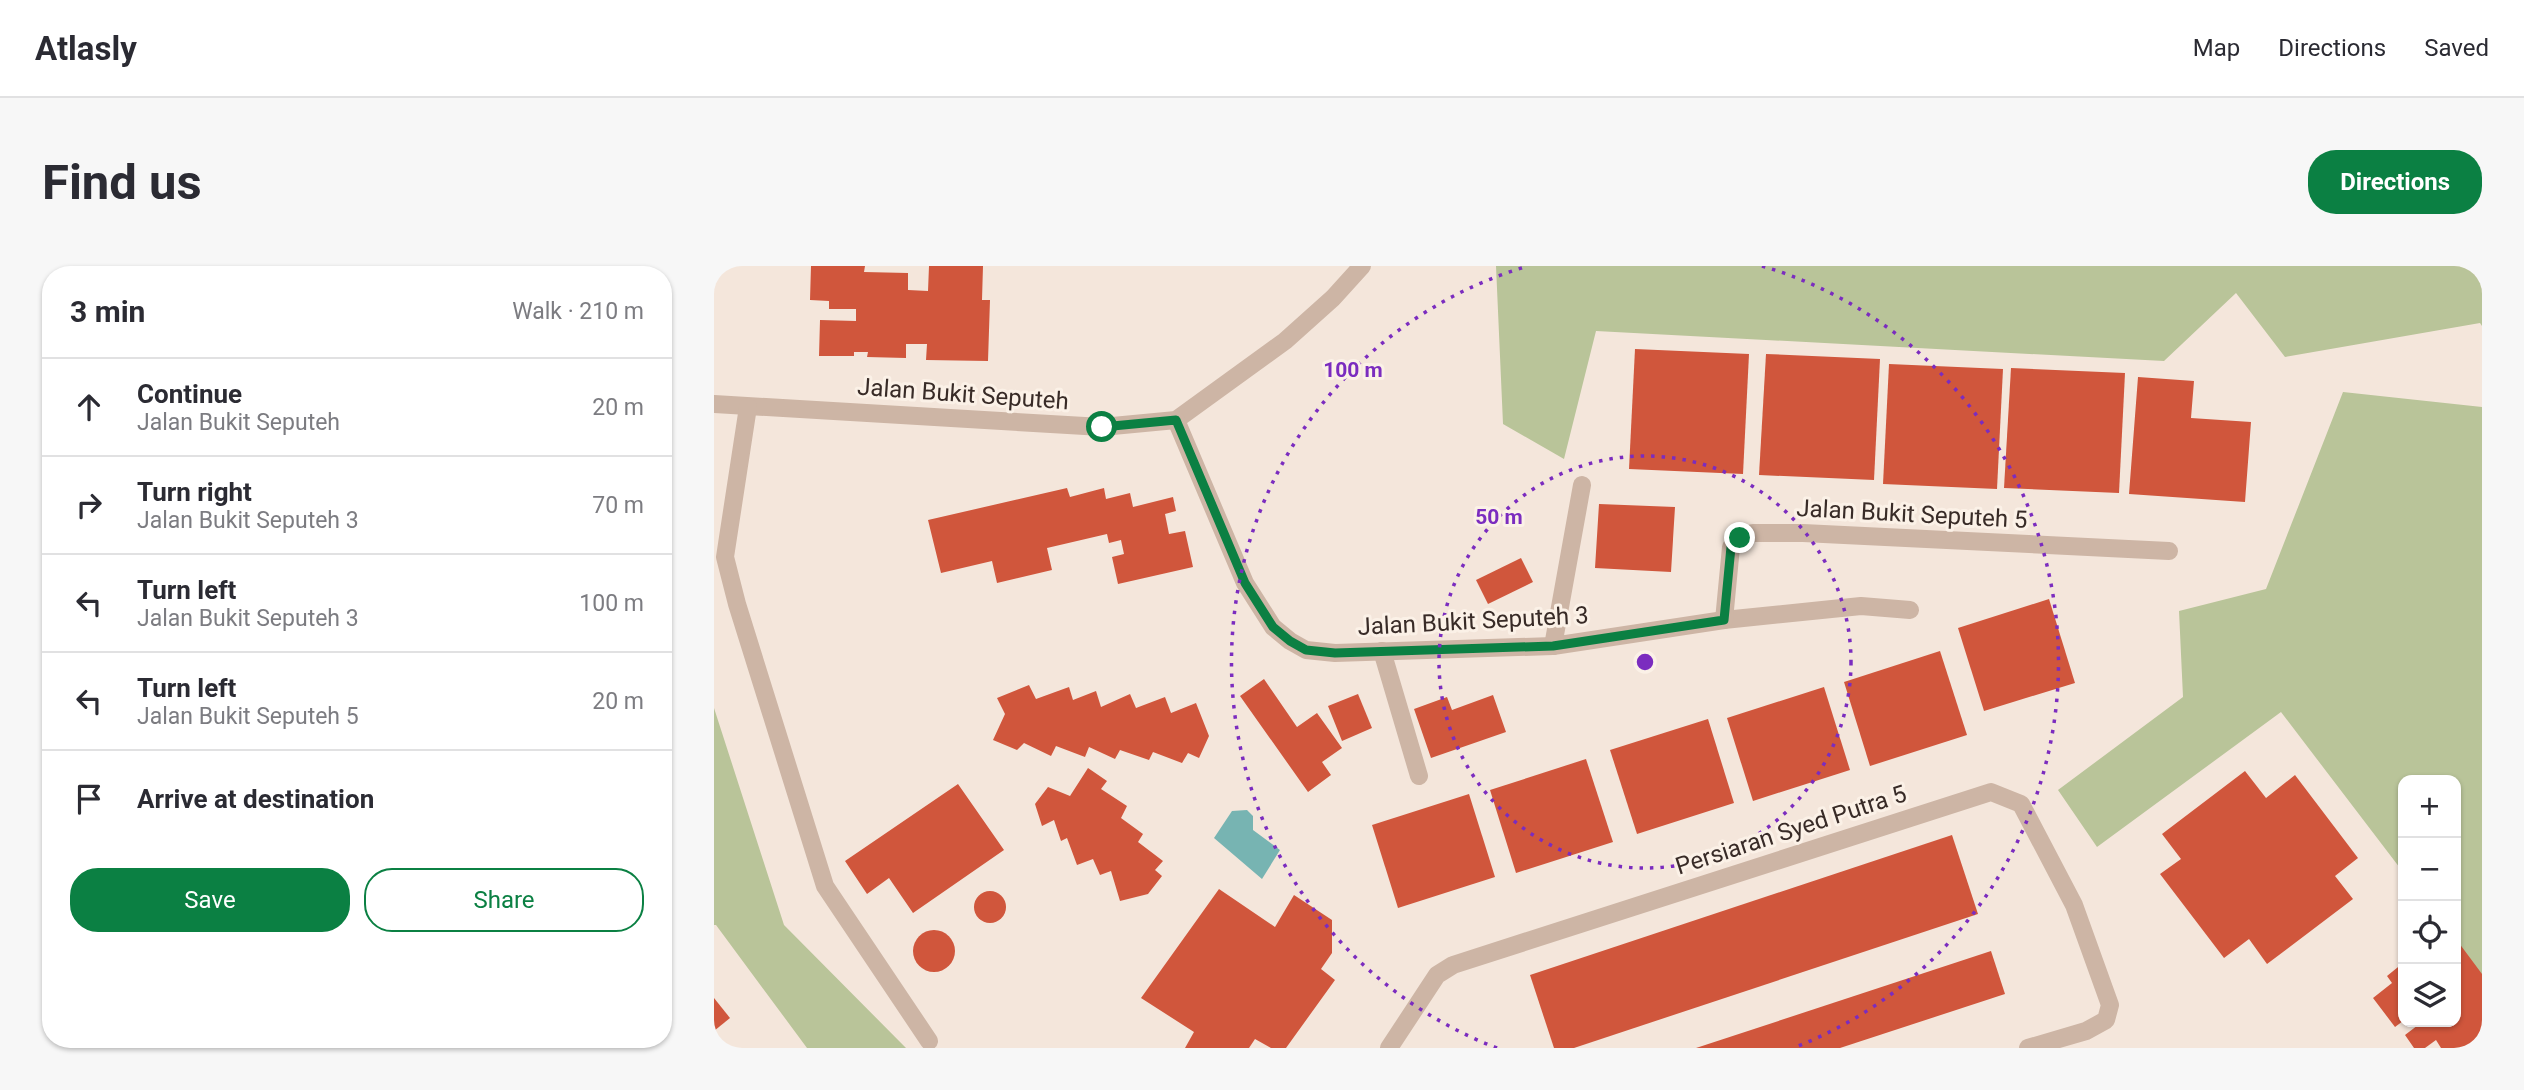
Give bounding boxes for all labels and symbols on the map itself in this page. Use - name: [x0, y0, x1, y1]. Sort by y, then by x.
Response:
- text: 100 m: [1323, 358, 1383, 382]
- street label: Jalan Bukit Seputeh: [856, 373, 1070, 415]
- route start: [1086, 411, 1117, 442]
- street label: Jalan Bukit Seputeh 5: [1796, 494, 2028, 534]
- text: 50 m: [1475, 505, 1523, 529]
- route end: [1724, 522, 1755, 553]
- street label: Jalan Bukit Seputeh 3: [1357, 601, 1589, 641]
- centre of rings: [1633, 650, 1657, 674]
- street label: Persiaran Syed Putra 5: [1672, 779, 1910, 881]

